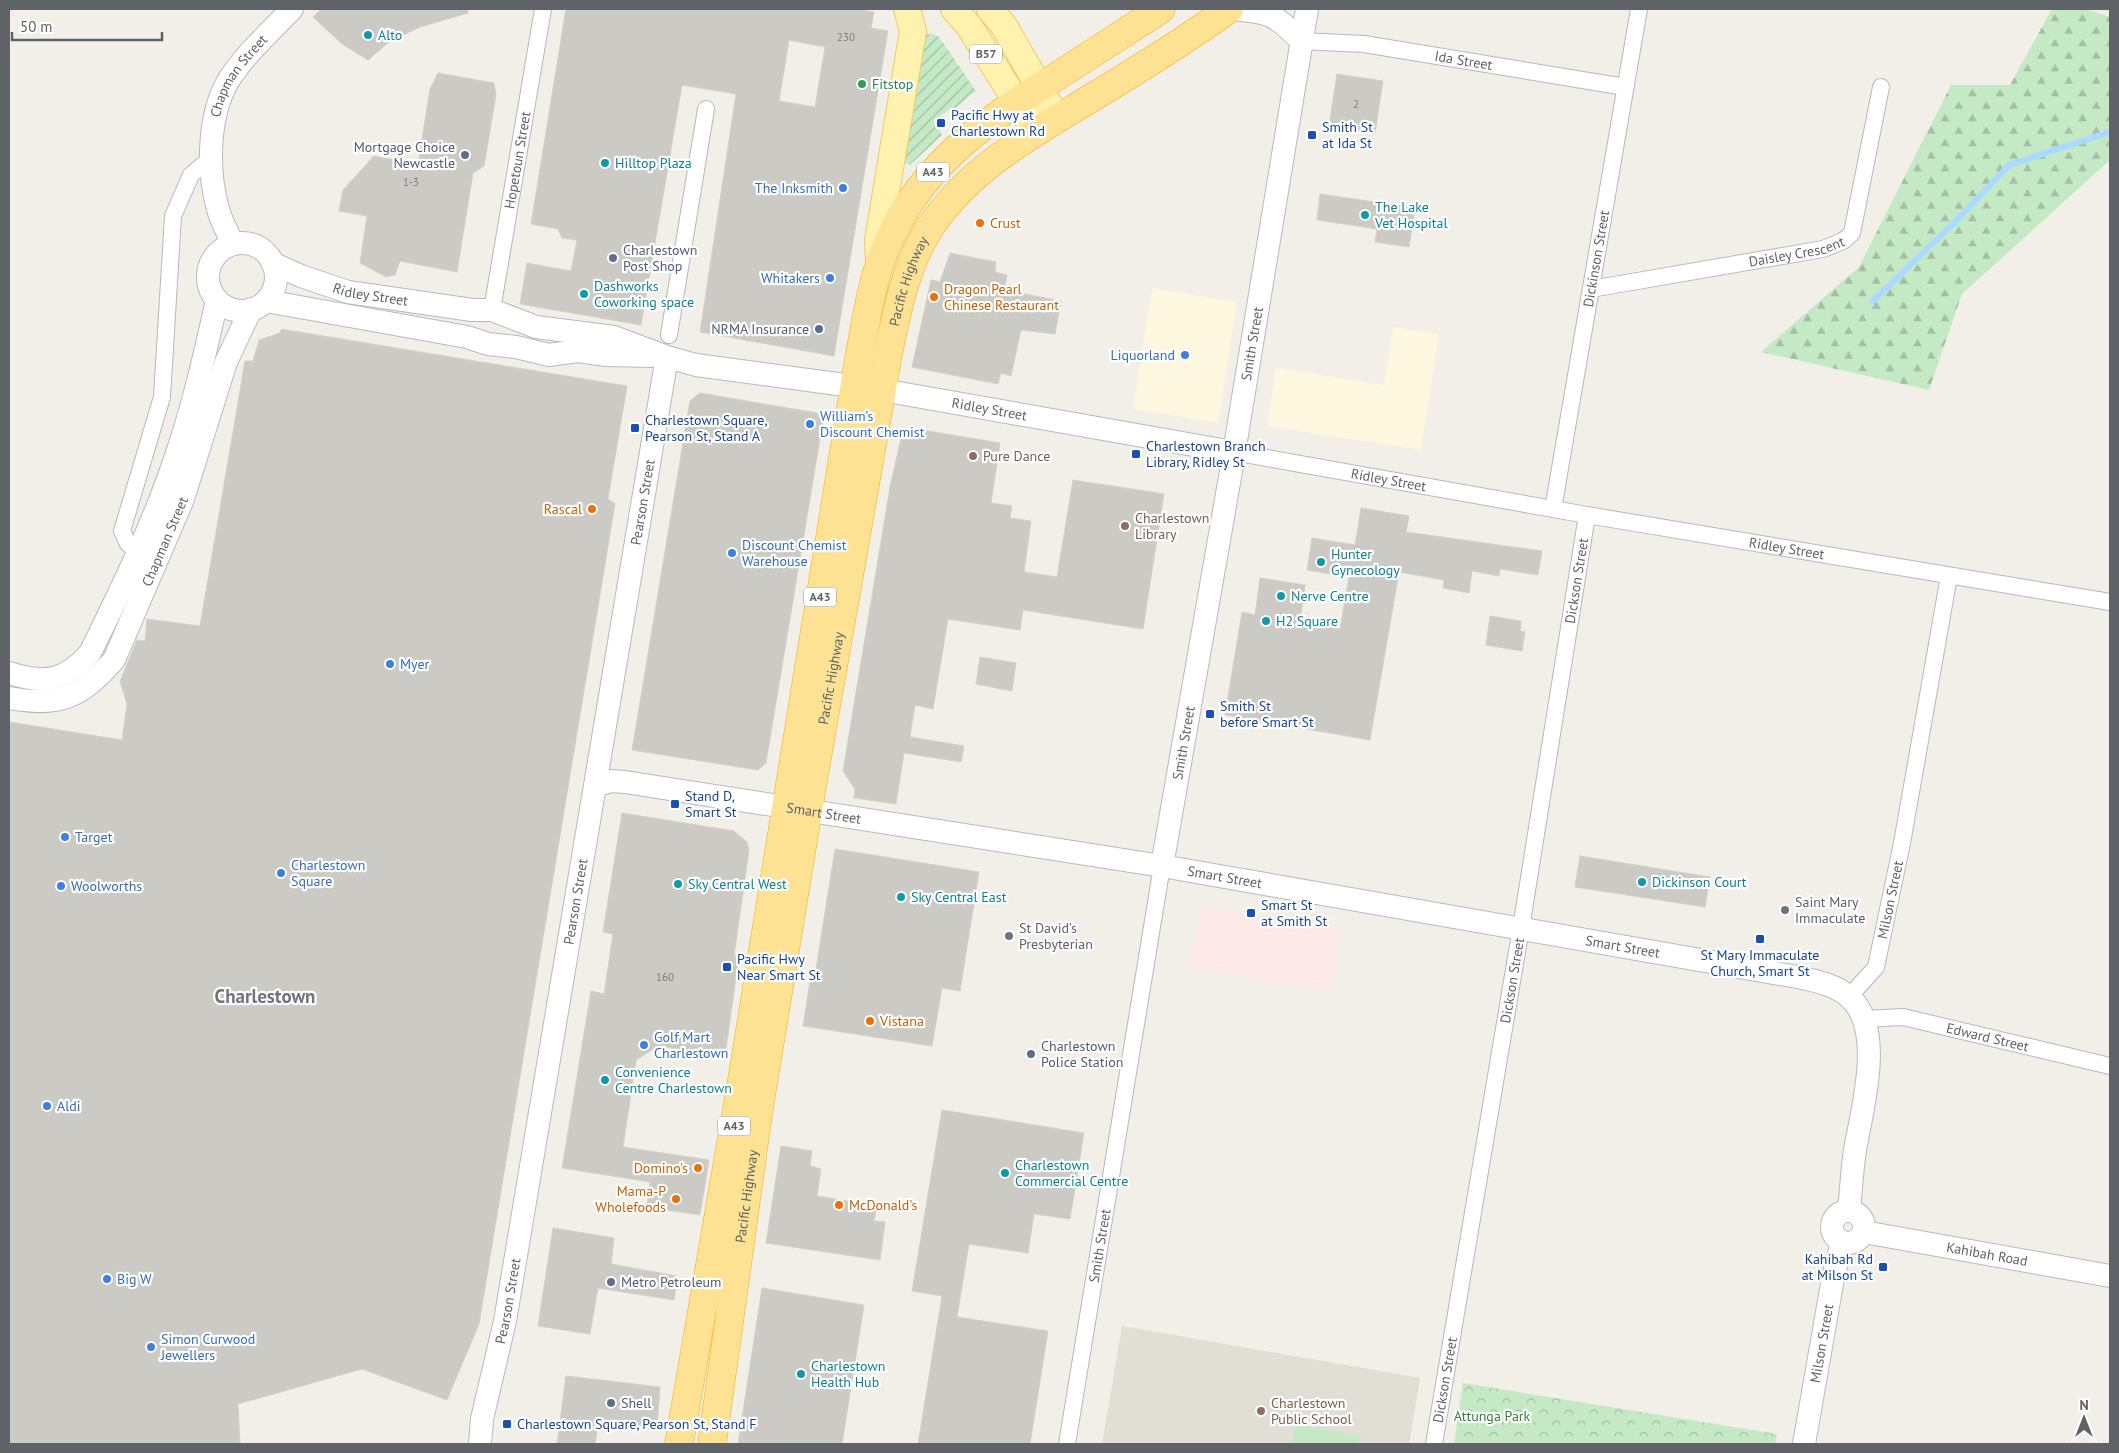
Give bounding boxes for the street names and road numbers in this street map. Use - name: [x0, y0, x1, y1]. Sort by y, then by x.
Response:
- street label: Chapman Street: [206, 30, 271, 119]
- road number: B57: [970, 44, 1002, 64]
- street label: Ida Street: [1433, 47, 1494, 74]
- street label: Hopetoun Street: [500, 110, 535, 210]
- road number: A43: [917, 162, 949, 182]
- street label: Dickinson Street: [1579, 209, 1613, 309]
- street label: Daisley Crescent: [1747, 232, 1847, 271]
- street label: Pacific Highway: [885, 233, 932, 328]
- street label: Ridley Street: [330, 278, 410, 310]
- street label: Smith Street: [1237, 305, 1267, 382]
- street label: Ridley Street: [950, 393, 1029, 424]
- street label: Pearson Street: [627, 458, 659, 547]
- street label: Ridley Street: [1349, 464, 1428, 495]
- street label: Chapman Street: [138, 494, 192, 589]
- street label: Ridley Street: [1748, 533, 1826, 563]
- street label: Dickson Street: [1561, 536, 1592, 625]
- road number: A43: [804, 588, 836, 606]
- street label: Pacific Highway: [814, 630, 848, 726]
- street label: Smith Street: [1168, 704, 1199, 781]
- street label: Smart Street: [785, 798, 863, 828]
- street label: Pearson Street: [559, 857, 592, 946]
- street label: Milson Street: [1873, 859, 1907, 941]
- street label: Smart Street: [1186, 862, 1264, 892]
- street label: Smart Street: [1584, 931, 1662, 962]
- street label: Dickson Street: [1496, 936, 1528, 1025]
- street label: Edward Street: [1945, 1019, 2031, 1056]
- road number: A43: [718, 1116, 750, 1136]
- street label: Pacific Highway: [731, 1148, 762, 1244]
- street label: Smith Street: [1085, 1207, 1115, 1284]
- street label: Kahibah Road: [1945, 1238, 2029, 1270]
- street label: Pearson Street: [491, 1256, 524, 1346]
- street label: Milson Street: [1806, 1303, 1837, 1384]
- street label: Dickson Street: [1429, 1335, 1461, 1424]

